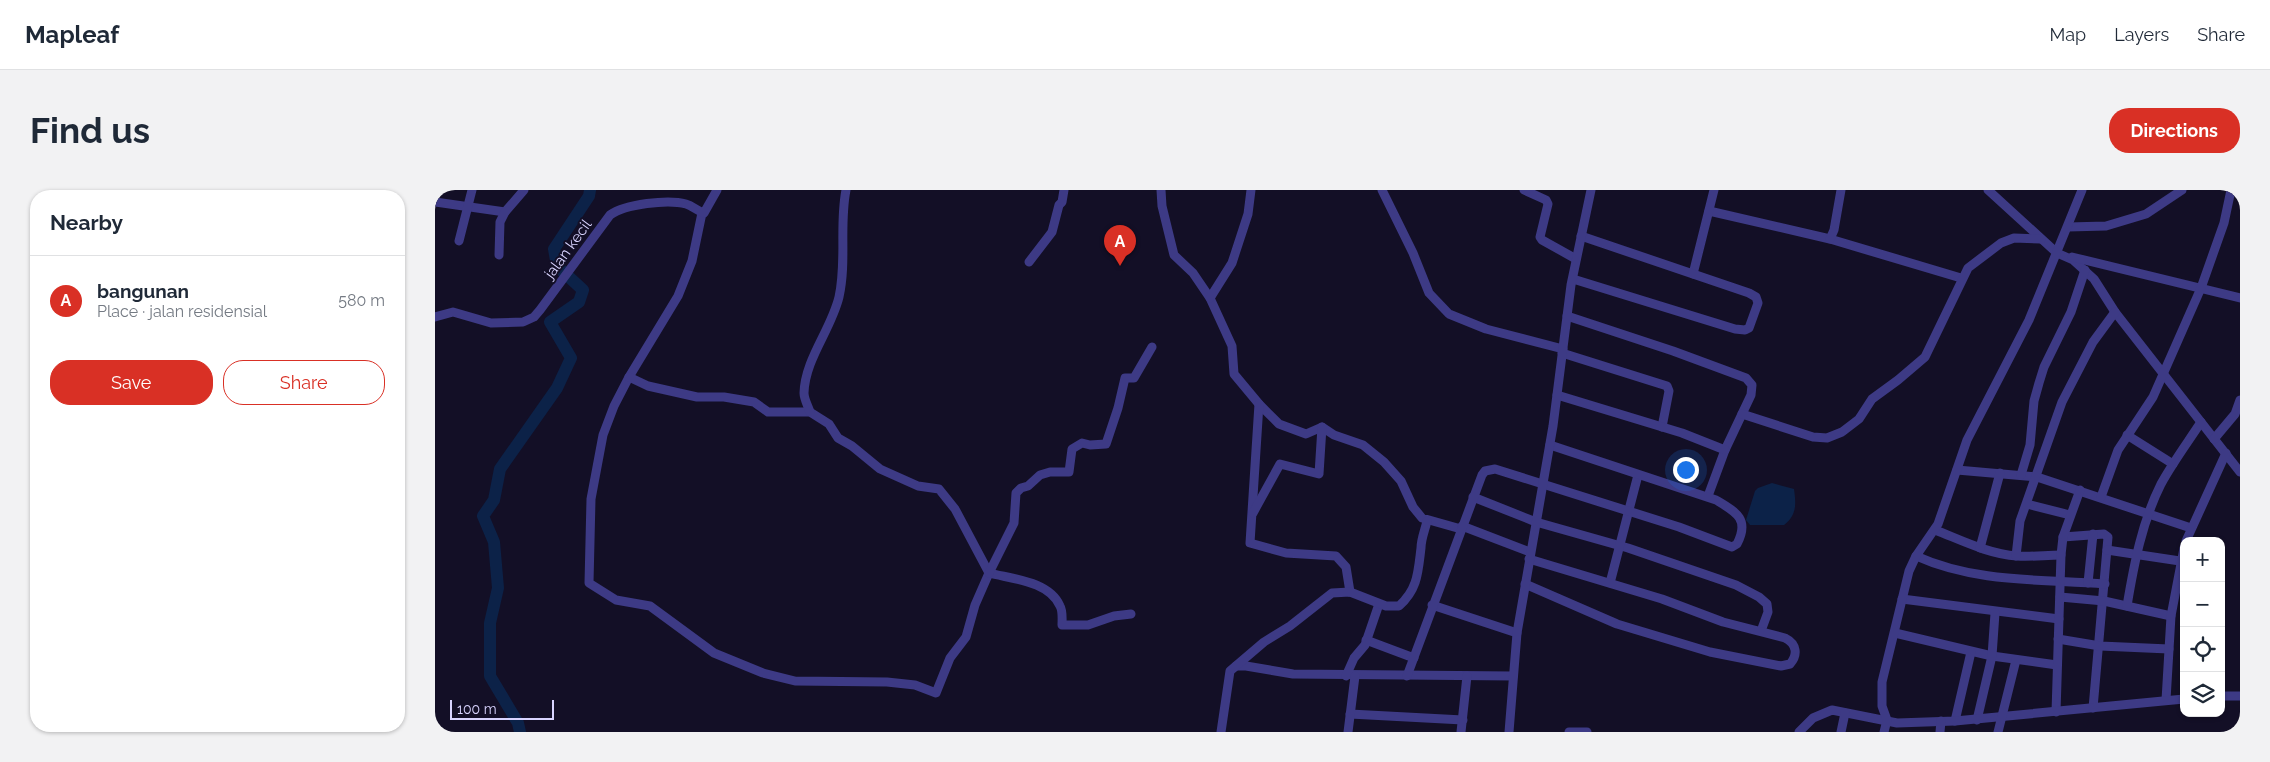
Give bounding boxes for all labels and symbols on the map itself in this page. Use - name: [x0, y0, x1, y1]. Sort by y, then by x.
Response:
- street label: jalan kecil: [539, 215, 596, 284]
- pin: A: [1104, 225, 1136, 266]
- your location: [1673, 457, 1699, 483]
- scale bar: [450, 697, 554, 720]

